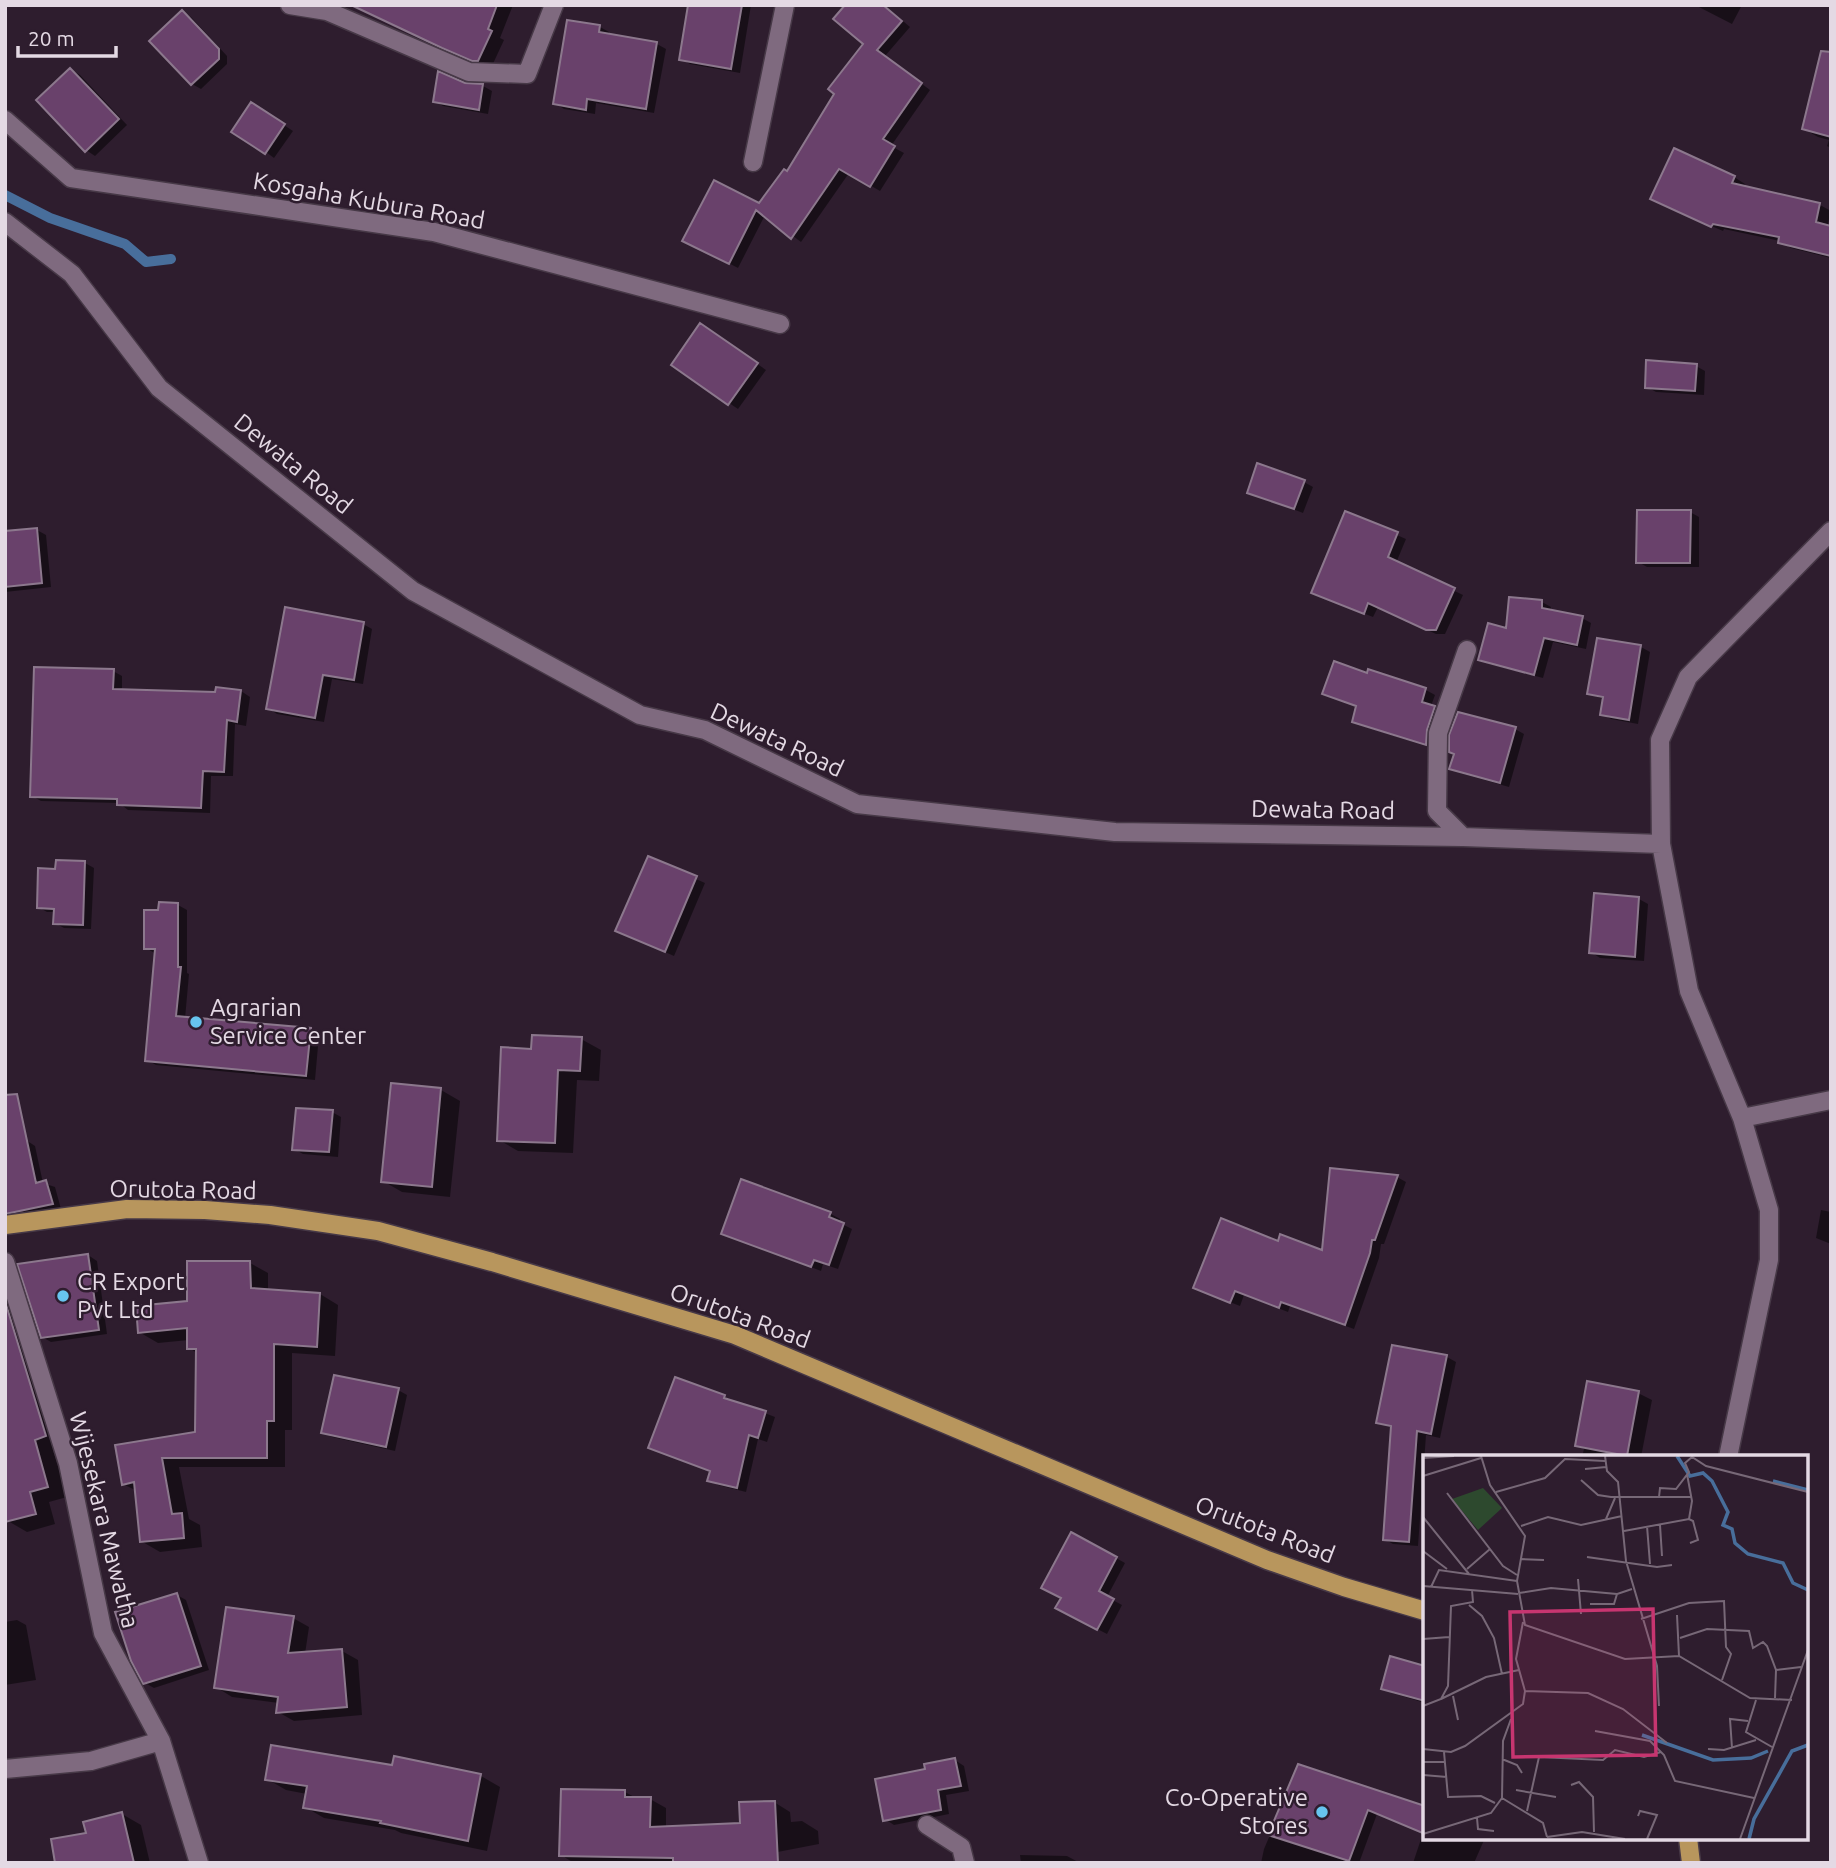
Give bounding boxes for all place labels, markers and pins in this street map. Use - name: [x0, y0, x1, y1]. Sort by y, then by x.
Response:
- place label: Agrarian Service Center: [210, 994, 366, 1049]
- marker: Agrarian Service Center: [188, 1014, 204, 1030]
- place label: CR Export Pvt Ltd: [77, 1268, 185, 1323]
- marker: CR Export Pvt Ltd: [55, 1288, 71, 1304]
- place label: Co-Operative Stores: [1165, 1784, 1308, 1839]
- marker: Co-Operative Stores: [1314, 1804, 1330, 1820]

